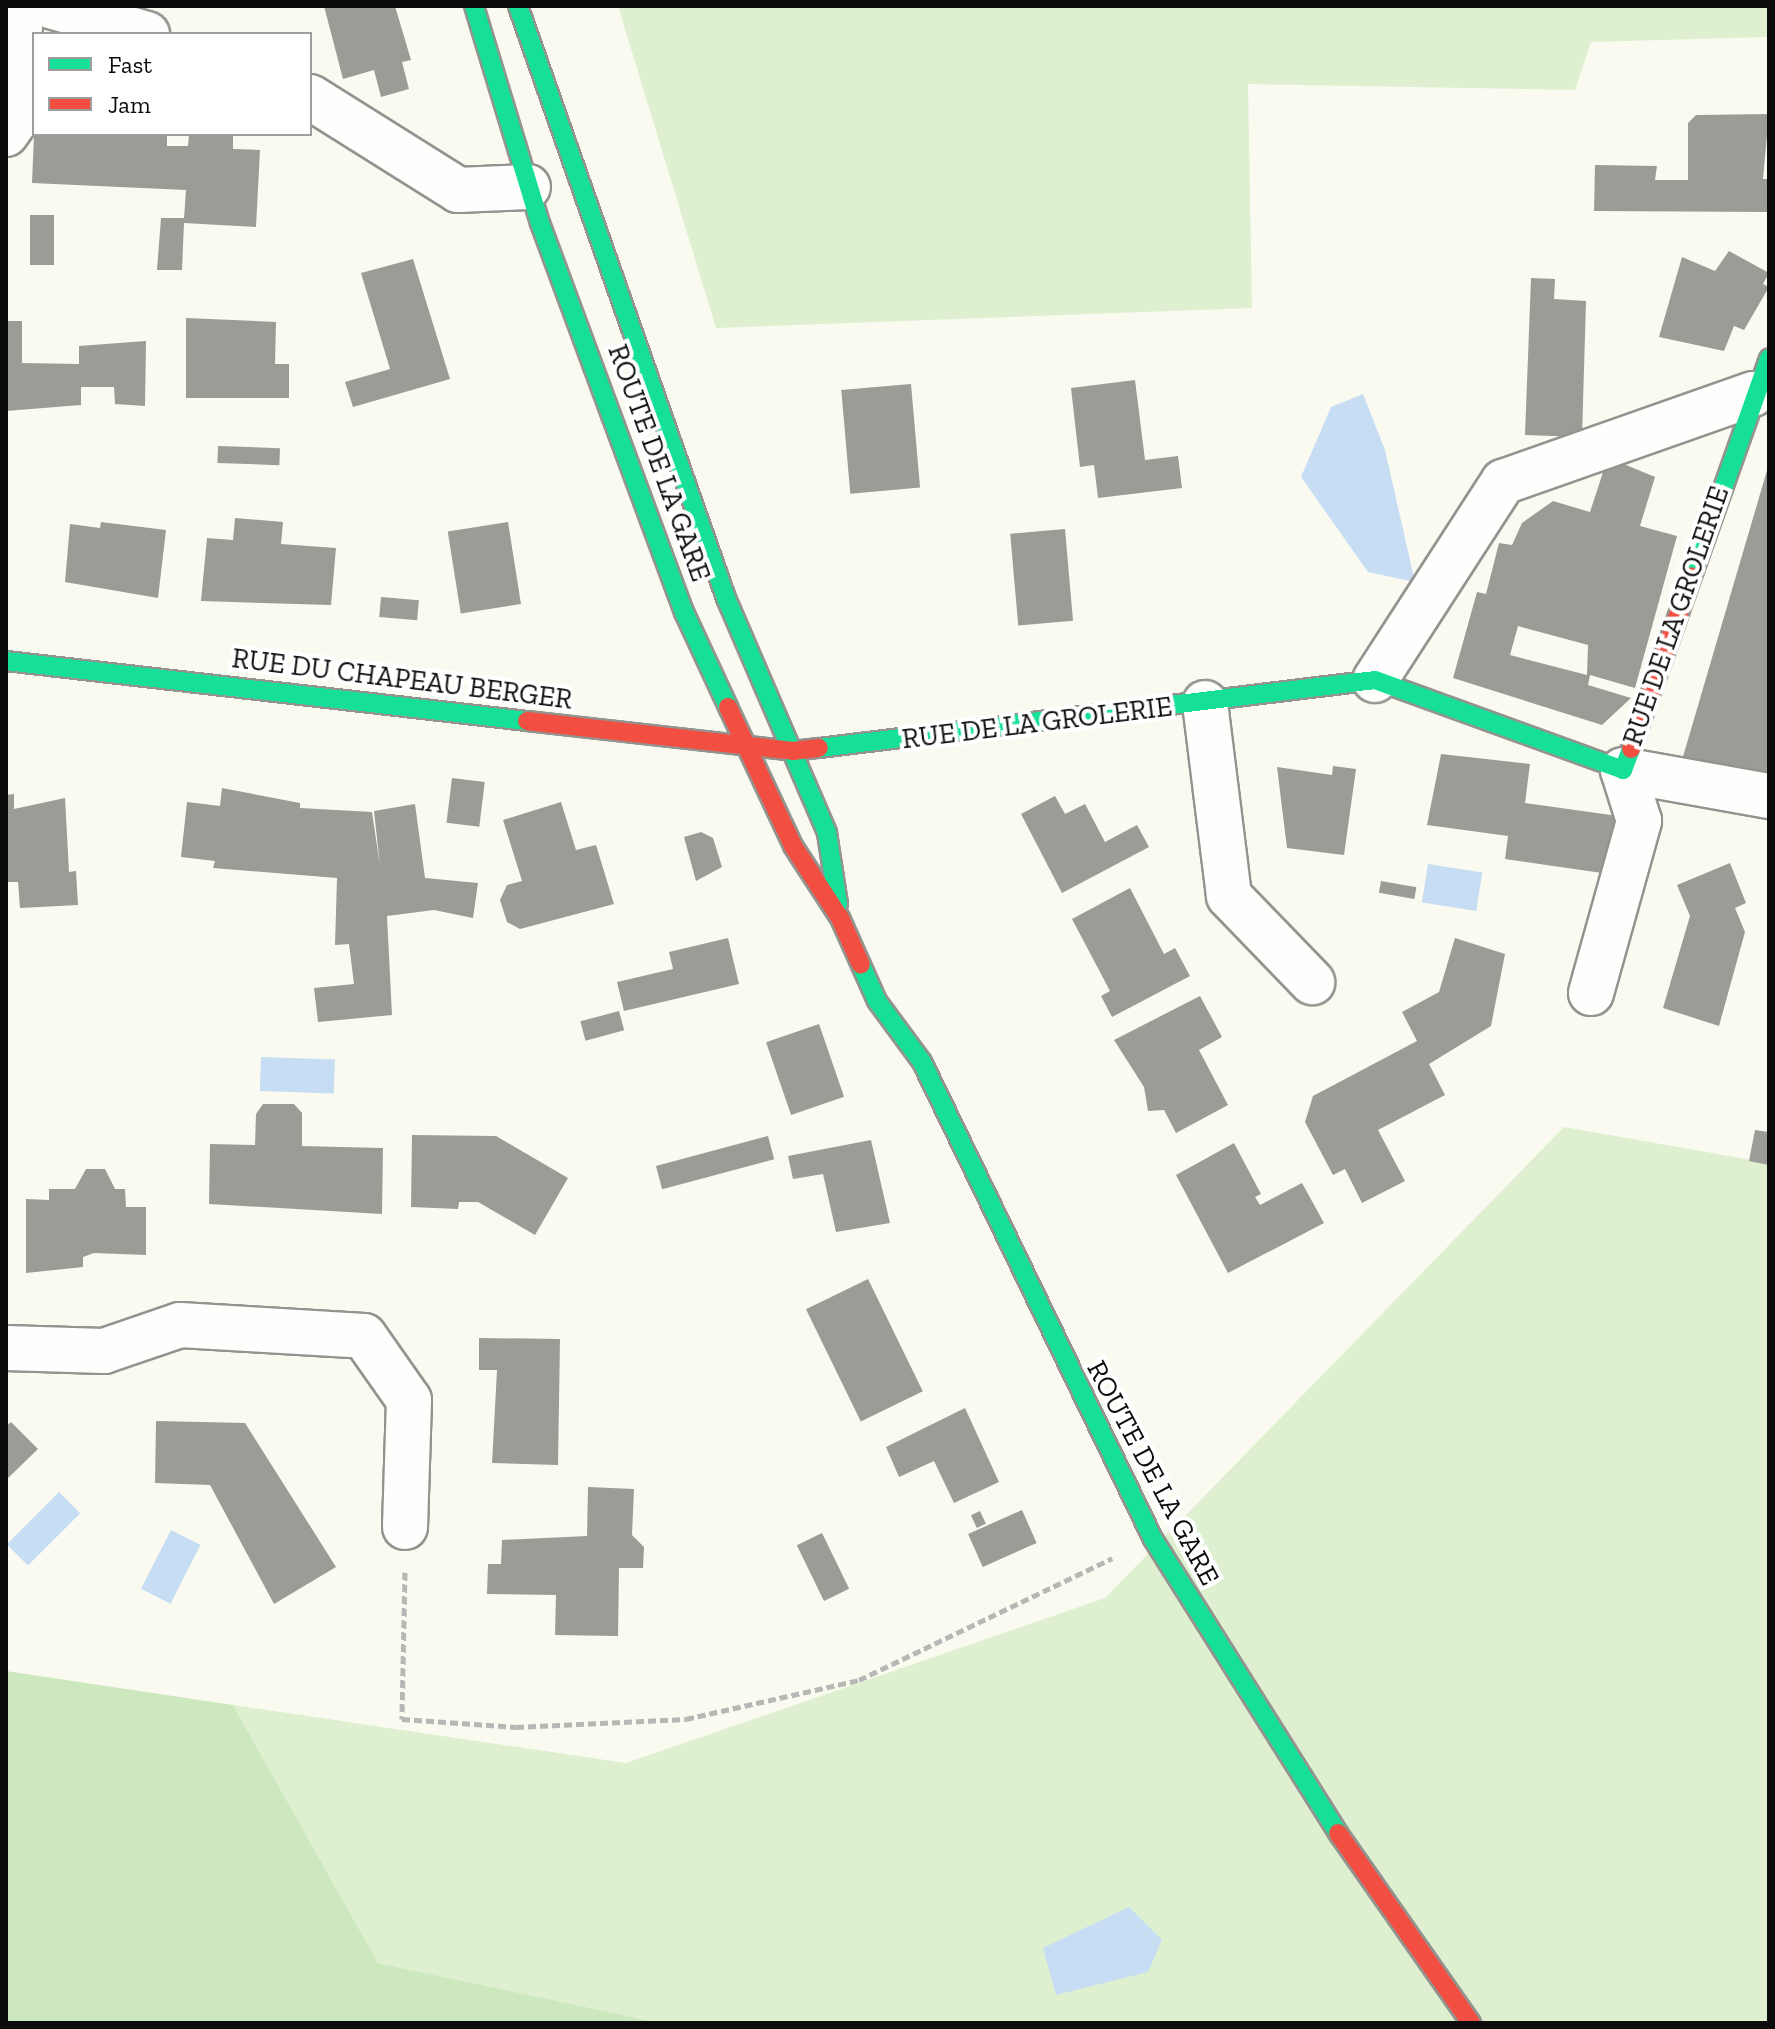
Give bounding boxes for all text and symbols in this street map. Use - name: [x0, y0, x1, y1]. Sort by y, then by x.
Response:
- legend: [32, 32, 312, 136]
- text: Fast: [108, 50, 152, 79]
- text: Jam: [108, 90, 151, 119]
- street label: ROUTE DE LA GARE: [600, 340, 718, 586]
- street label: RUE DE LA GROLERIE: [1616, 482, 1736, 750]
- street label: RUE DU CHAPEAU BERGER: [230, 641, 574, 717]
- street label: RUE DE LA GROLERIE: [900, 690, 1174, 756]
- street label: ROUTE DE LA GARE: [1079, 1355, 1227, 1591]

